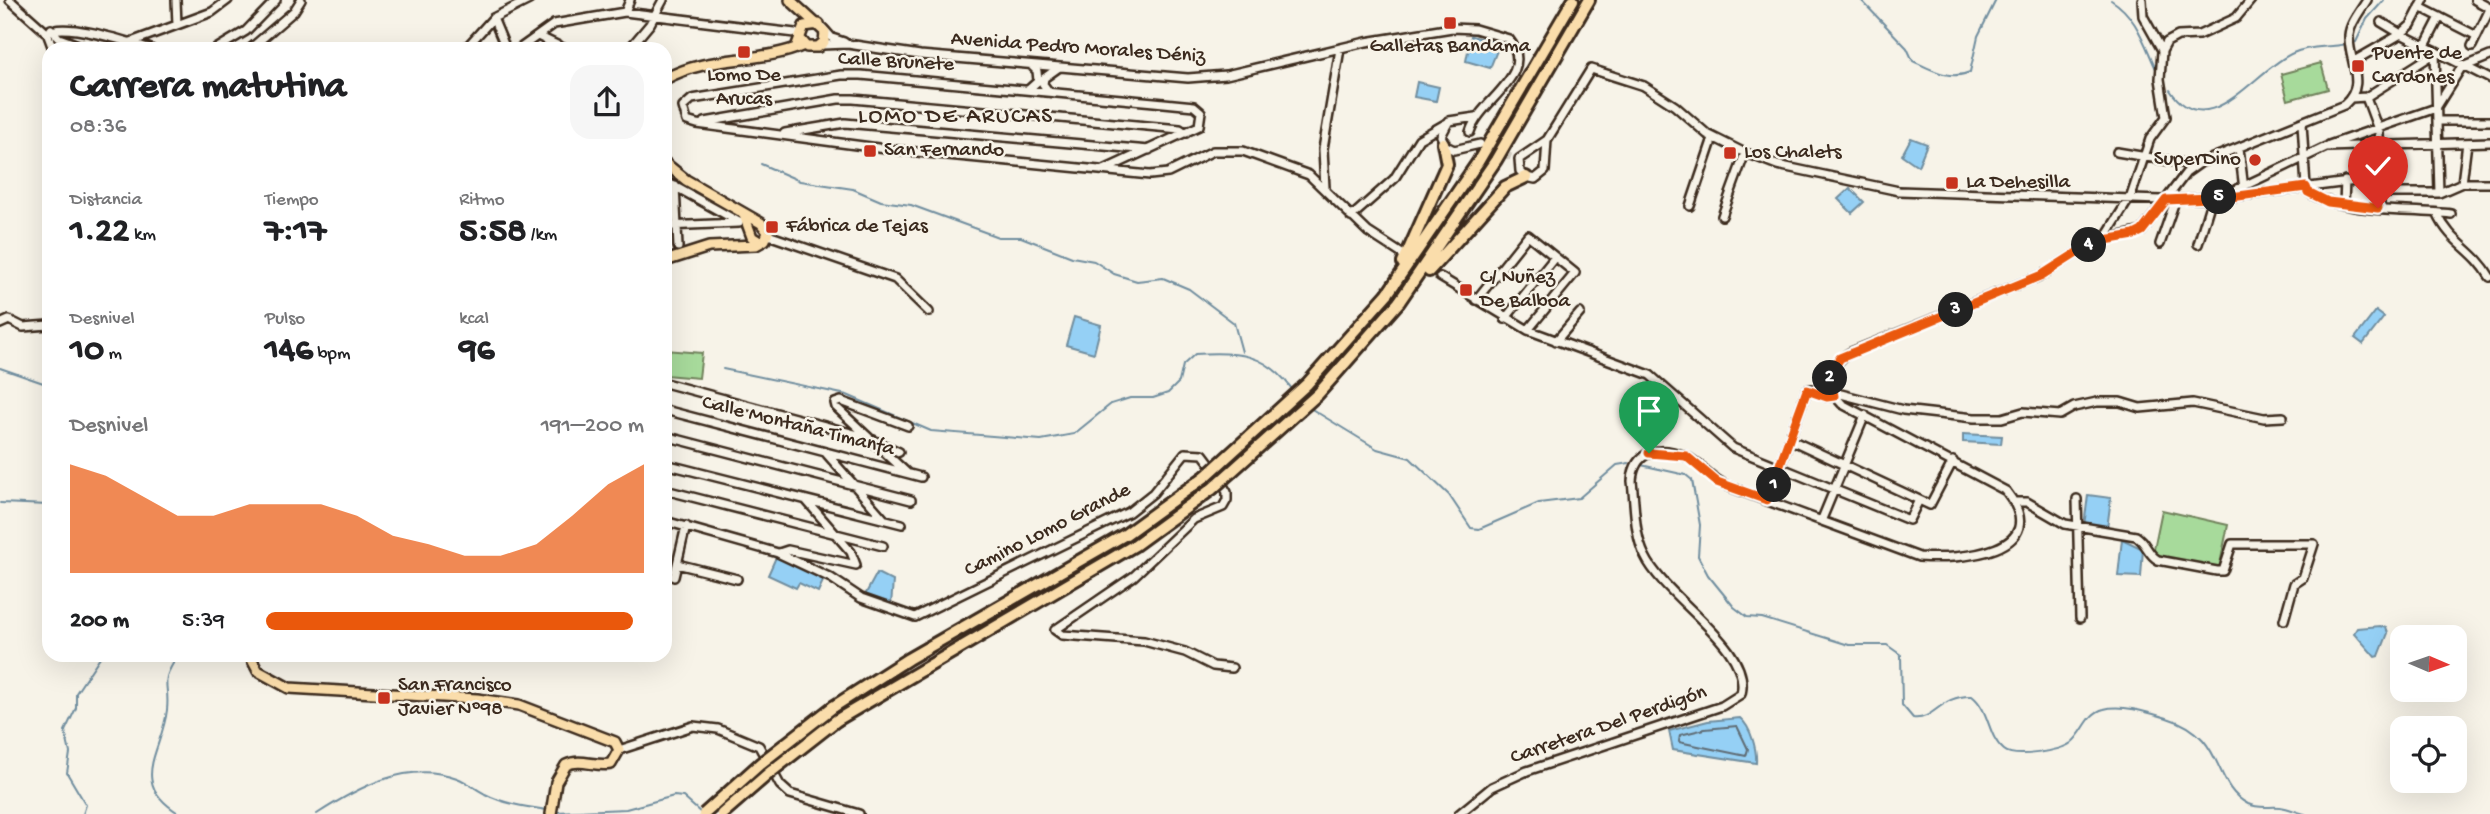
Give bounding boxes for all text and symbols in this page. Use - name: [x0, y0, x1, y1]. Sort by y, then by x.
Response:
- marker: Galletas Bandama: [1442, 15, 1458, 31]
- street label: Avenida Pedro Morales Déniz: [950, 28, 1207, 70]
- place label: Galletas Bandama: [1370, 35, 1532, 60]
- place label: Puente de Cardones: [2371, 42, 2463, 91]
- marker: Lomo De Arucas: [736, 44, 752, 60]
- street label: Calle Brunete: [837, 47, 956, 79]
- marker: Puente de Cardones: [2350, 58, 2366, 74]
- place label: Lomo De Arucas: [707, 64, 782, 113]
- button: share: [570, 65, 644, 139]
- text: Carrera matutina: [70, 66, 346, 110]
- district label: LOMO DE ARUCAS: [858, 104, 1054, 131]
- text: 08:36: [70, 114, 126, 141]
- pin: [2348, 136, 2408, 208]
- place label: San Fernando: [884, 139, 1004, 164]
- place label: Los Chalets: [1744, 141, 1843, 166]
- marker: San Fernando: [862, 143, 878, 159]
- marker: Los Chalets: [1722, 145, 1738, 161]
- icon: check: [2359, 147, 2397, 185]
- place label: SuperDino: [2154, 148, 2241, 173]
- marker: SuperDino: [2247, 152, 2263, 168]
- place label: La Dehesilla: [1966, 171, 2072, 196]
- marker: La Dehesilla: [1944, 175, 1960, 191]
- pin: 5: [2202, 180, 2236, 214]
- text: 5: [2214, 185, 2224, 208]
- text: Distancia: [70, 189, 142, 212]
- text: Tiempo: [265, 189, 319, 212]
- text: Ritmo: [459, 189, 505, 212]
- text: 1.22: [70, 212, 129, 253]
- text: 7:17: [265, 212, 326, 253]
- text: 5:58: [459, 212, 526, 253]
- place label: Fábrica de Tejas: [785, 215, 929, 240]
- marker: Fábrica de Tejas: [764, 219, 780, 235]
- text: km: [129, 224, 156, 247]
- text: /km: [526, 224, 557, 247]
- pin: 4: [2072, 228, 2106, 262]
- text: 4: [2084, 233, 2093, 256]
- place label: C/ Nuñez De Balboa: [1478, 266, 1572, 315]
- marker: C/ Nuñez De Balboa: [1458, 282, 1474, 298]
- pin: 3: [1938, 292, 1974, 328]
- text: 3: [1951, 298, 1960, 321]
- text: Desnivel: [70, 308, 135, 331]
- text: Pulso: [265, 308, 305, 331]
- text: kcal: [459, 308, 489, 331]
- text: 10: [70, 331, 104, 372]
- text: 146: [265, 331, 313, 372]
- text: 96: [459, 331, 495, 372]
- text: m: [104, 343, 122, 366]
- text: bpm: [313, 343, 350, 366]
- pin: 2: [1812, 360, 1848, 396]
- text: 2: [1825, 366, 1834, 389]
- pin: [1619, 381, 1679, 453]
- street label: Calle Montaña Timanfa: [699, 391, 898, 463]
- icon: arrive: [1630, 392, 1668, 430]
- text: Desnivel: [70, 413, 148, 440]
- text: 191–200 m: [541, 413, 644, 440]
- pin: 1: [1756, 468, 1792, 503]
- text: 1: [1770, 473, 1777, 496]
- street label: Camino Lomo Grande: [961, 478, 1136, 584]
- text: 200 m: [70, 608, 129, 635]
- text: 5:39: [182, 608, 225, 635]
- north arrow: [2390, 625, 2468, 702]
- map controls: [2390, 625, 2467, 793]
- place label: San Francisco Javier Nº98: [398, 674, 512, 723]
- street label: Carretera Del Perdigón: [1508, 681, 1710, 771]
- marker: San Francisco Javier Nº98: [376, 690, 392, 706]
- button: locate: [2390, 716, 2467, 793]

